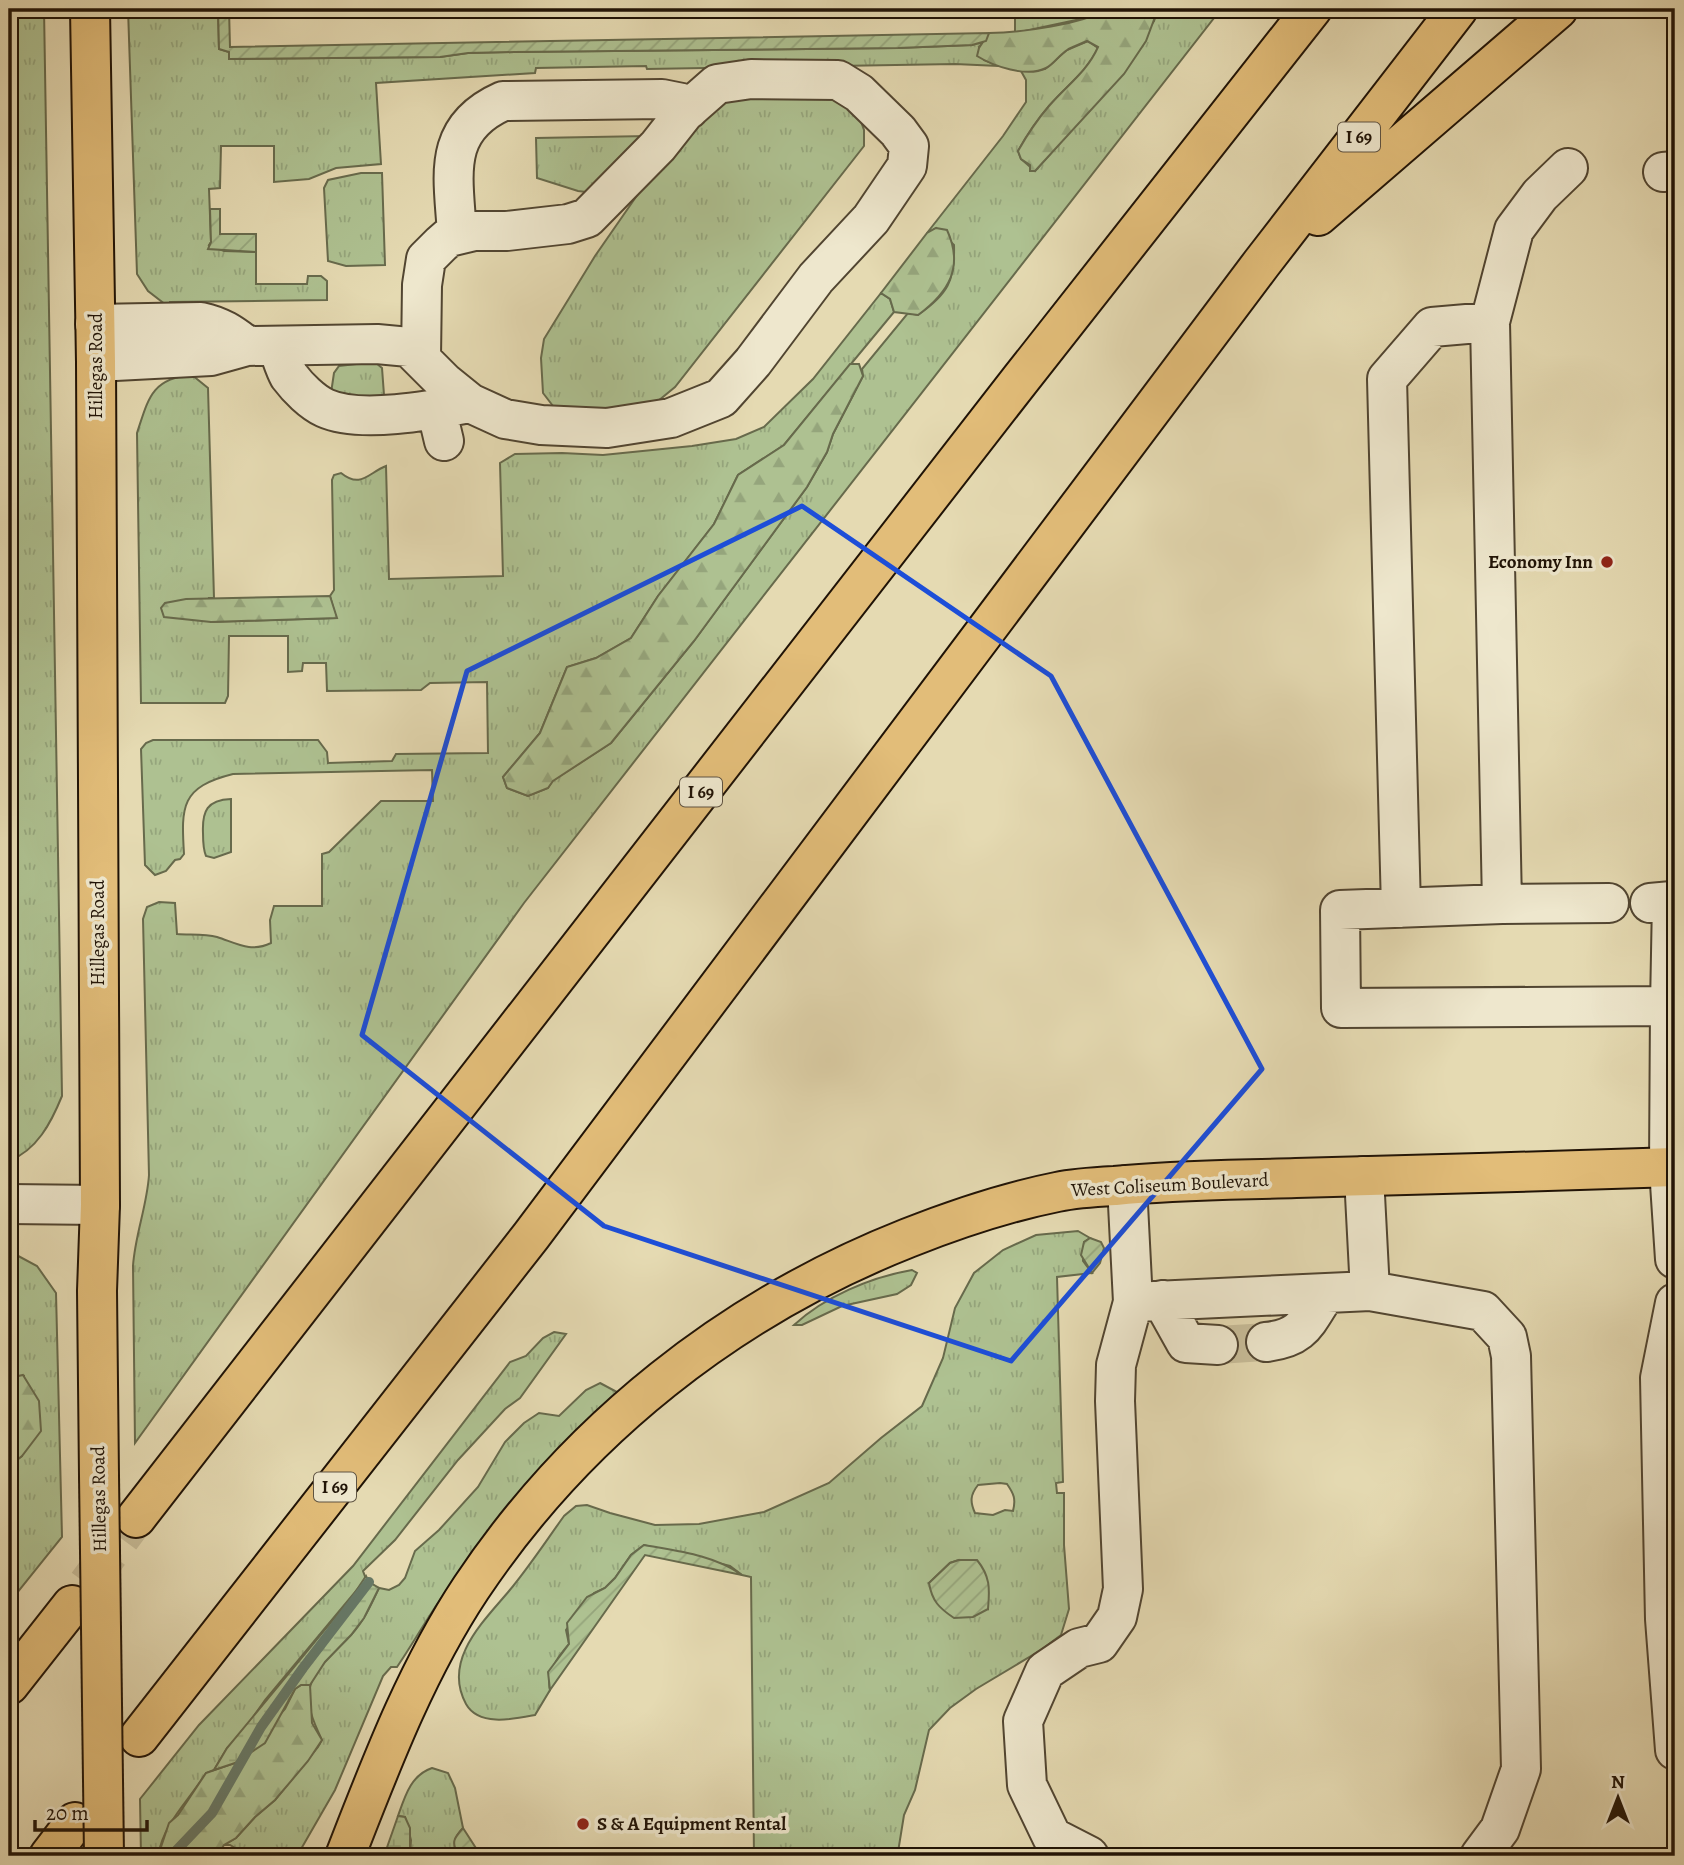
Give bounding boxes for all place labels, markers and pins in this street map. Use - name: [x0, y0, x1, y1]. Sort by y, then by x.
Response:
- place label: Economy Inn: [1488, 549, 1593, 575]
- marker: Economy Inn: [1599, 554, 1615, 570]
- place label: S & A Equipment Rental: [597, 1811, 786, 1837]
- marker: S & A Equipment Rental: [575, 1816, 591, 1832]

